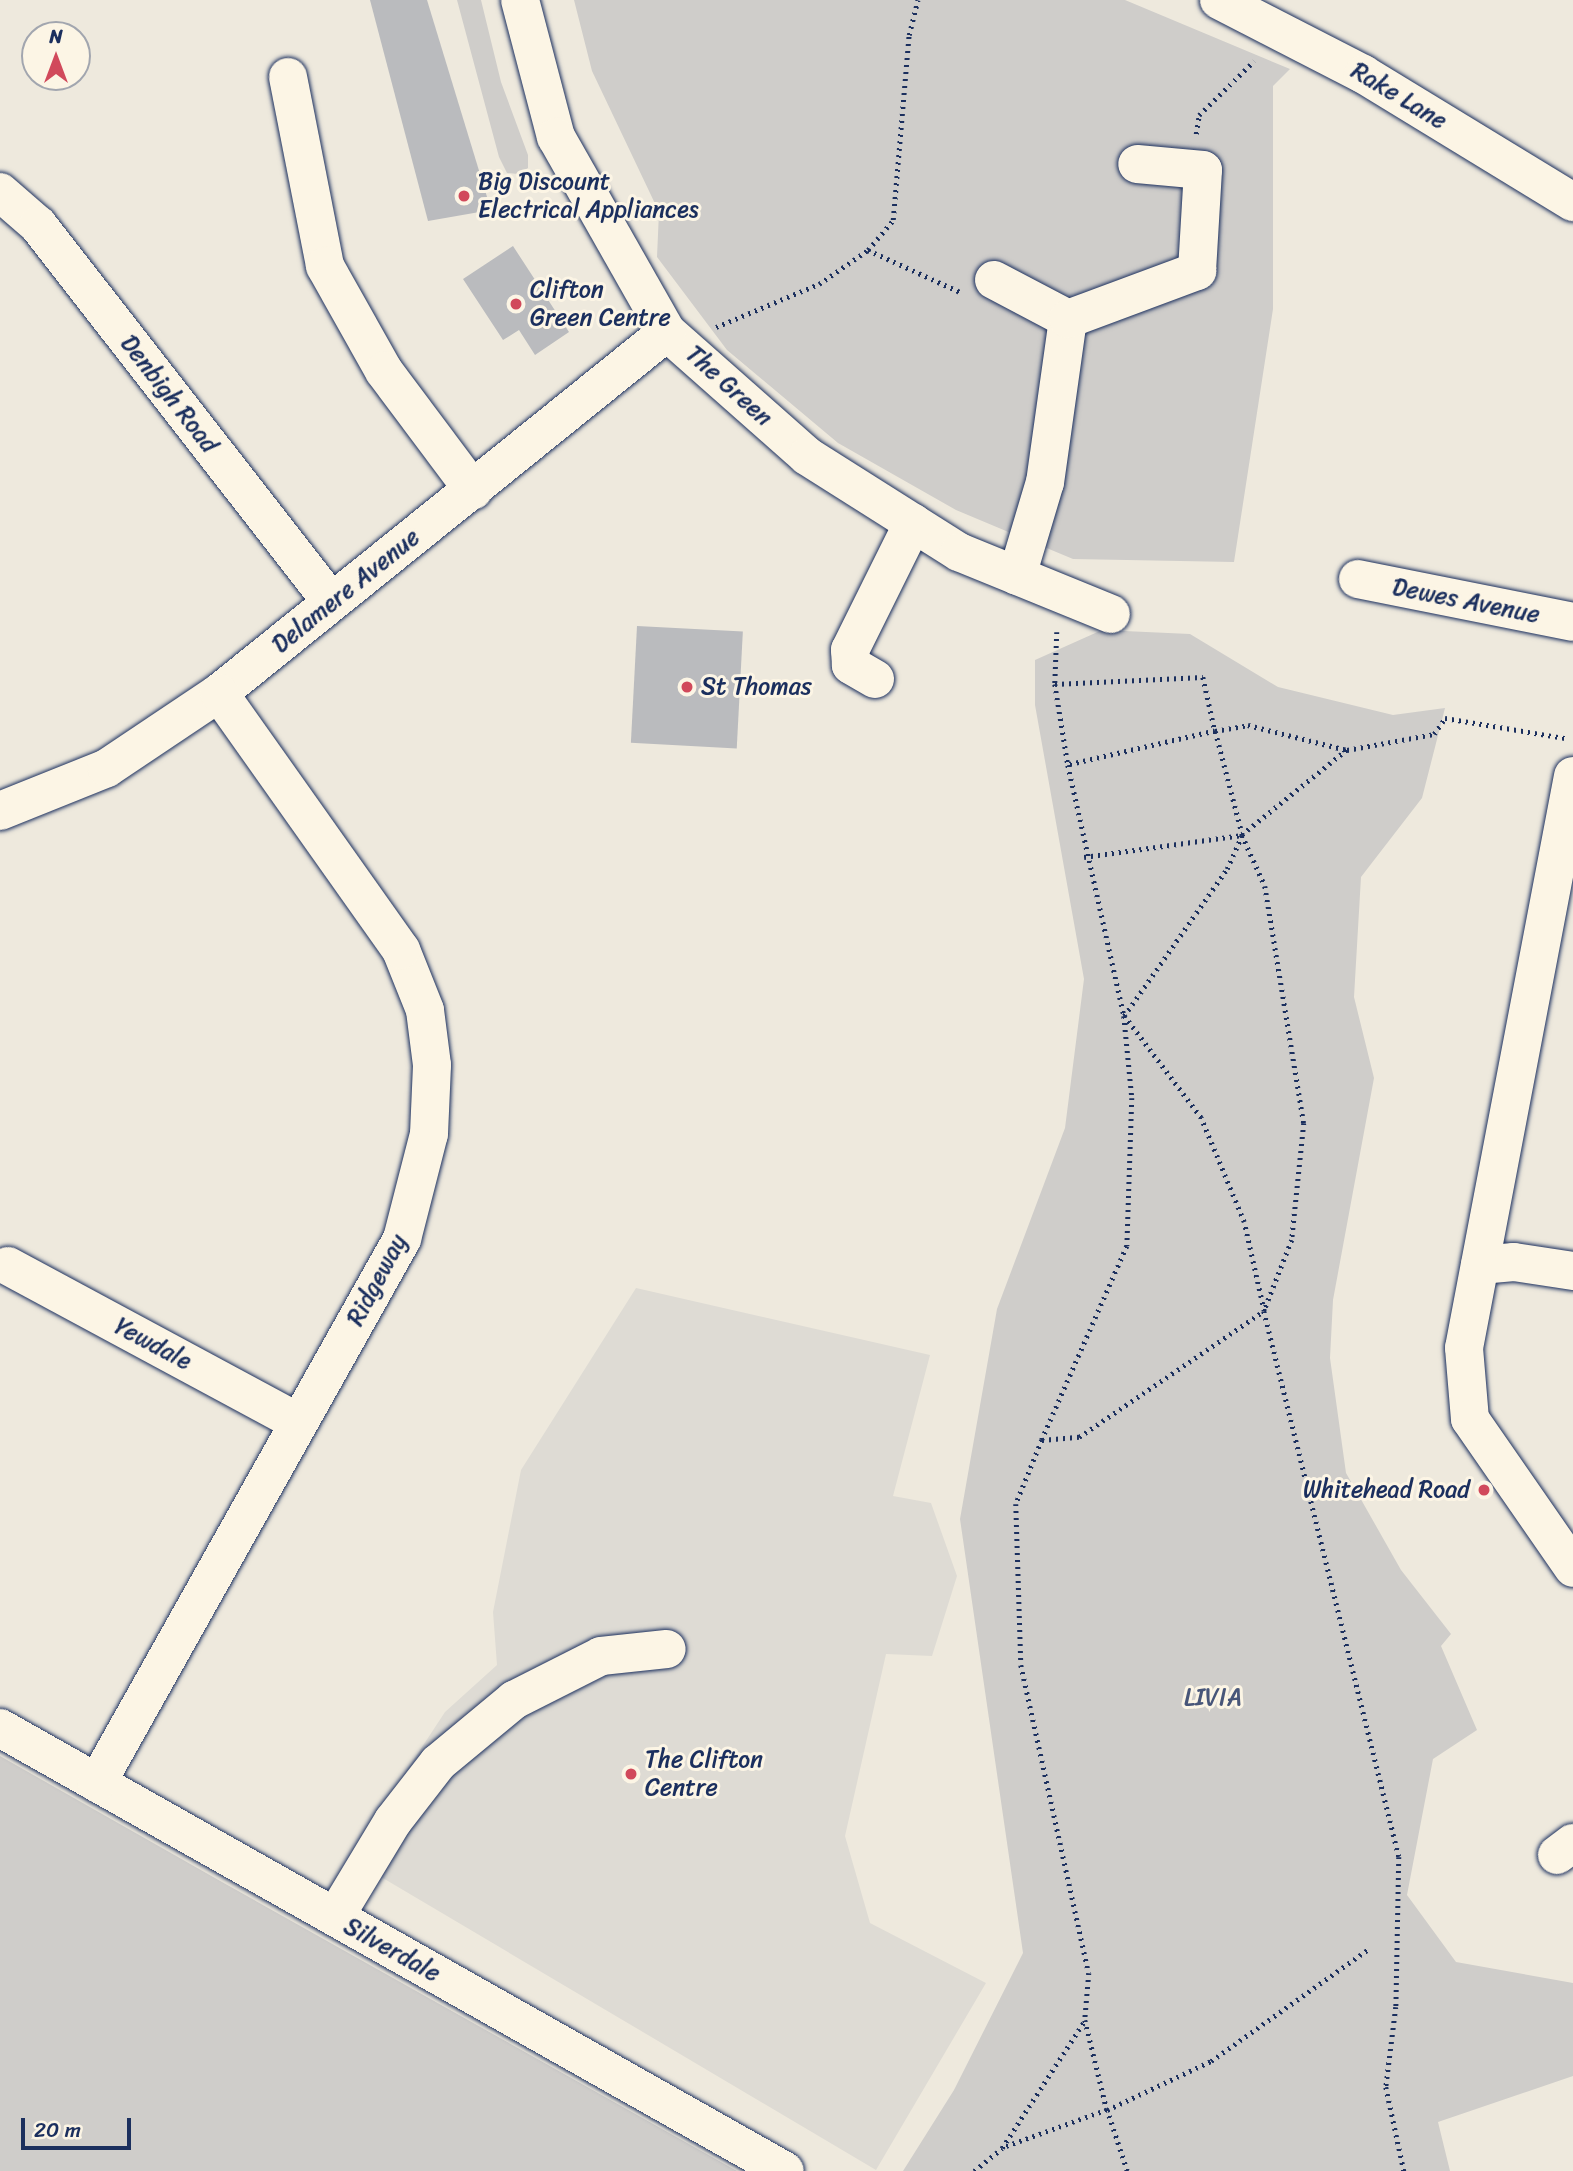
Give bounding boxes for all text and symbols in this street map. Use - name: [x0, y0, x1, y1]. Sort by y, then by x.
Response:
- text: N: [49, 20, 63, 53]
- north arrow: [21, 21, 91, 91]
- street label: Rake Lane: [1346, 56, 1452, 136]
- place label: Big Discount Electrical Appliances: [478, 168, 699, 224]
- marker: Big Discount Electrical Appliances: [456, 188, 472, 204]
- place label: Clifton Green Centre: [530, 276, 672, 332]
- marker: Clifton Green Centre: [508, 296, 524, 312]
- street label: Denbigh Road: [114, 329, 224, 459]
- street label: The Green: [680, 340, 778, 432]
- street label: Delamere Avenue: [267, 523, 425, 659]
- street label: Dewes Avenue: [1390, 573, 1542, 629]
- place label: St Thomas: [701, 673, 811, 701]
- marker: St Thomas: [679, 679, 695, 695]
- street label: Ridgeway: [341, 1229, 413, 1331]
- street label: Yewdale: [110, 1312, 196, 1376]
- place label: Whitehead Road: [1303, 1476, 1470, 1504]
- marker: Whitehead Road: [1476, 1482, 1492, 1498]
- park label: LIVIA: [1184, 1684, 1242, 1712]
- place label: The Clifton Centre: [645, 1746, 763, 1802]
- marker: The Clifton Centre: [623, 1766, 639, 1782]
- street label: Silverdale: [339, 1912, 445, 1988]
- scale bar: [24, 2104, 135, 2148]
- text: 20 m: [34, 2111, 81, 2149]

